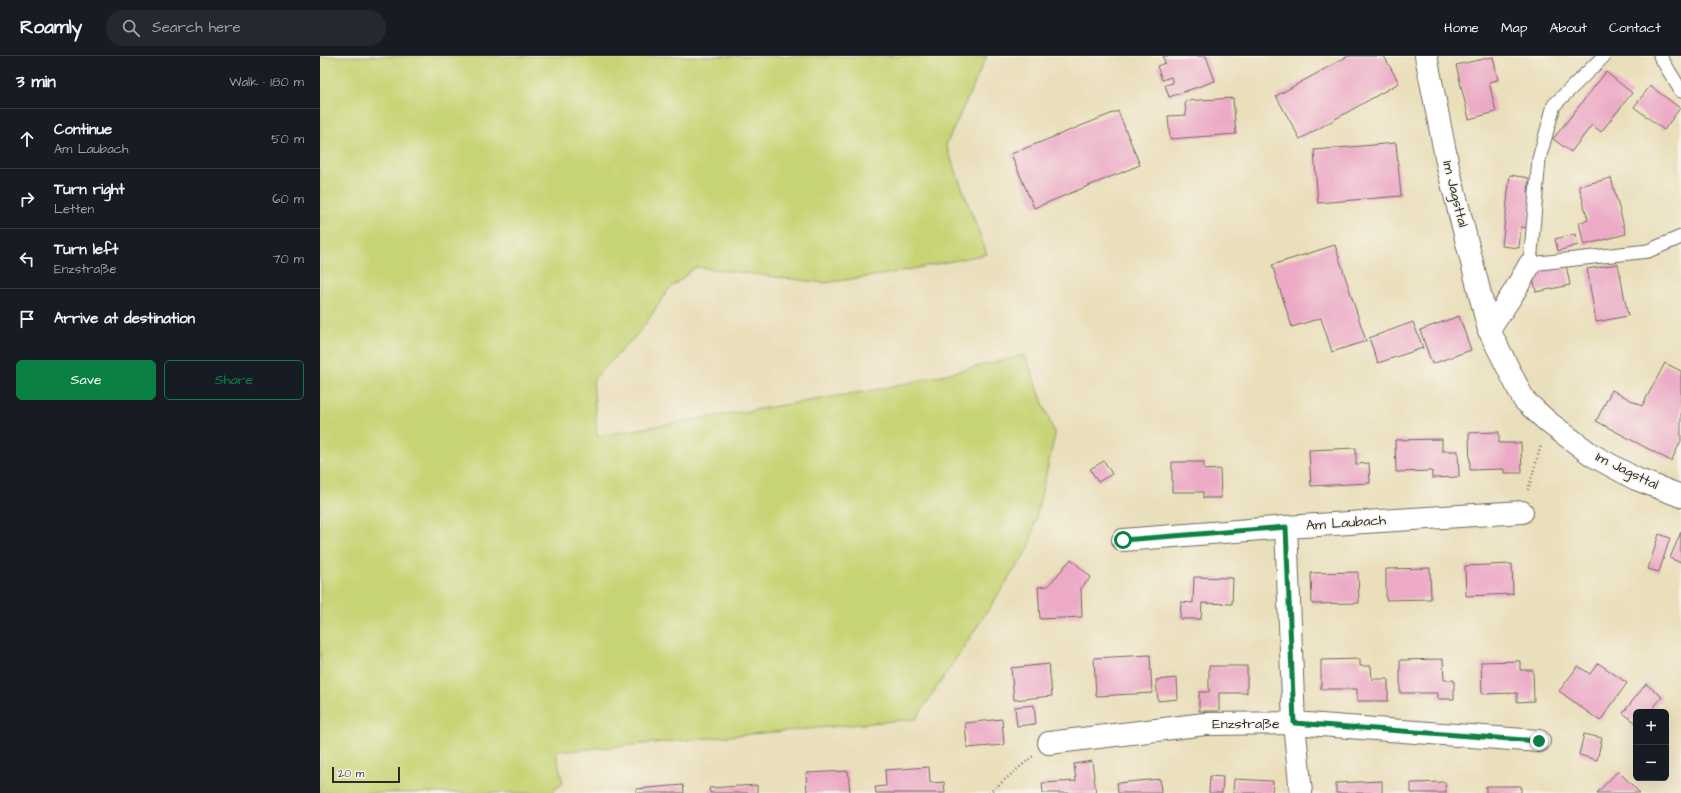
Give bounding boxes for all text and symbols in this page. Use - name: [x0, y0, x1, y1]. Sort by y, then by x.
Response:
- search box: [106, 10, 386, 46]
- text: Roamly: [20, 14, 82, 41]
- icon: search: [120, 17, 142, 39]
- text: Search here: [152, 17, 241, 38]
- text: Home: [1444, 18, 1479, 38]
- text: Map: [1501, 18, 1527, 38]
- text: About: [1549, 18, 1587, 38]
- text: Contact: [1609, 18, 1661, 38]
- text: 3 min: [16, 70, 56, 94]
- text: Walk · 180 m: [229, 73, 304, 91]
- text: Continue: [54, 119, 112, 140]
- icon: ahead: [16, 128, 38, 150]
- text: 50 m: [271, 130, 304, 148]
- text: Am Laubach: [54, 140, 128, 158]
- street label: Im Jagsttal: [1437, 159, 1473, 229]
- text: Turn right: [54, 179, 125, 200]
- icon: right: [16, 188, 38, 210]
- text: 60 m: [272, 190, 304, 208]
- text: Letten: [54, 200, 94, 218]
- text: Turn left: [54, 239, 118, 260]
- icon: left: [16, 248, 38, 270]
- text: 70 m: [272, 250, 304, 268]
- text: Enzstraße: [54, 260, 116, 278]
- icon: arrive: [16, 308, 38, 330]
- text: Arrive at destination: [54, 308, 195, 329]
- button: Save: [16, 360, 156, 400]
- button: Share: [164, 360, 304, 400]
- street label: Im Jagsttal: [1592, 447, 1662, 495]
- street label: Am Laubach: [1305, 510, 1387, 536]
- route start: [1114, 531, 1132, 549]
- map controls: [1633, 709, 1669, 781]
- button: +: [1633, 709, 1669, 745]
- street label: Enzstraße: [1212, 714, 1280, 734]
- route end: [1530, 732, 1548, 750]
- button: −: [1633, 745, 1669, 781]
- scale bar: [332, 765, 400, 784]
- text: 20 m: [338, 766, 364, 781]

